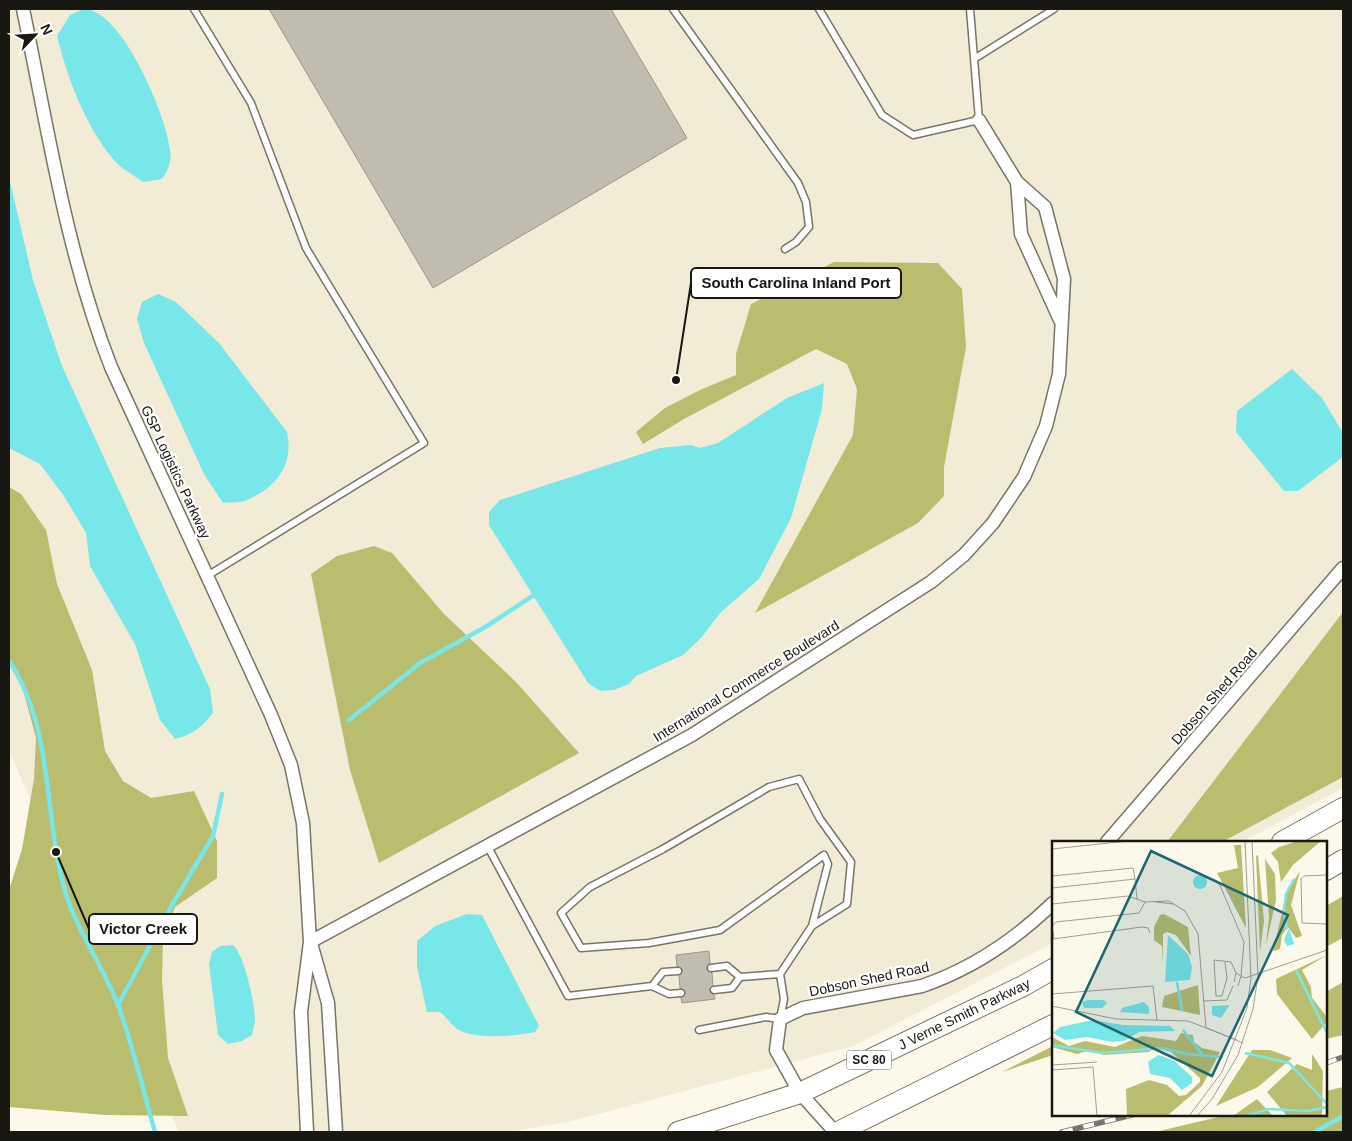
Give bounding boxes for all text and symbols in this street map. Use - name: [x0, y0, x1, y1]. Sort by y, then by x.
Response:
- north arrow: [10, 10, 60, 60]
- text: N: [37, 22, 56, 37]
- callout: South Carolina Inland Port: [691, 268, 901, 298]
- text: South Carolina Inland Port: [701, 274, 891, 291]
- street label: GSP Logistics Parkway: [138, 403, 214, 541]
- street label: International Commerce Boulevard: [650, 617, 842, 745]
- street label: Dobson Shed Road: [1168, 645, 1260, 747]
- inset map: [1052, 841, 1327, 1116]
- callout: Victor Creek: [89, 914, 197, 944]
- text: Victor Creek: [99, 920, 188, 937]
- street label: Dobson Shed Road: [808, 958, 930, 1000]
- street label: J Verne Smith Parkway: [895, 975, 1033, 1053]
- road number: SC 80: [846, 1050, 892, 1070]

